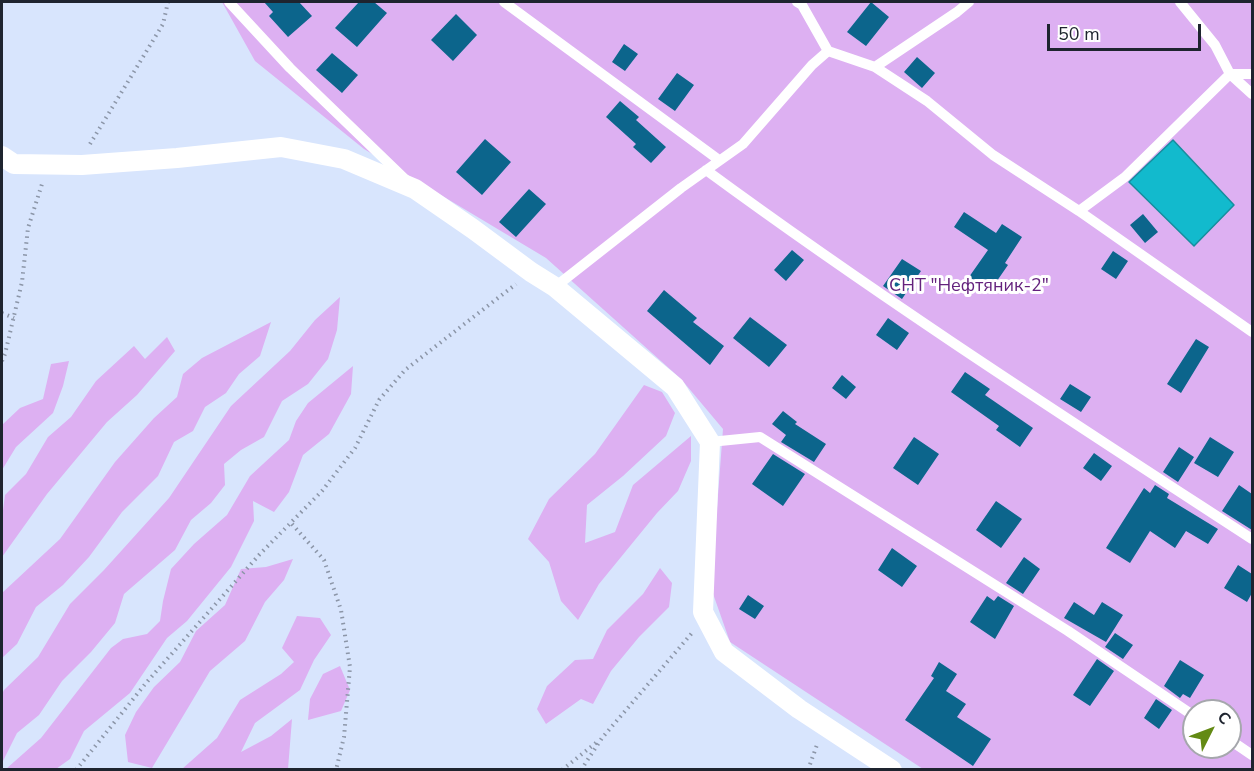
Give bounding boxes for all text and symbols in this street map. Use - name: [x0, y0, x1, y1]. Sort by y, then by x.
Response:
- scale bar: [1050, 12, 1204, 50]
- text: 50 m: [1058, 22, 1100, 46]
- park label: СНТ "Нефтяник-2": [889, 276, 1049, 298]
- north arrow: [1182, 699, 1242, 759]
- text: С: [1212, 707, 1236, 730]

